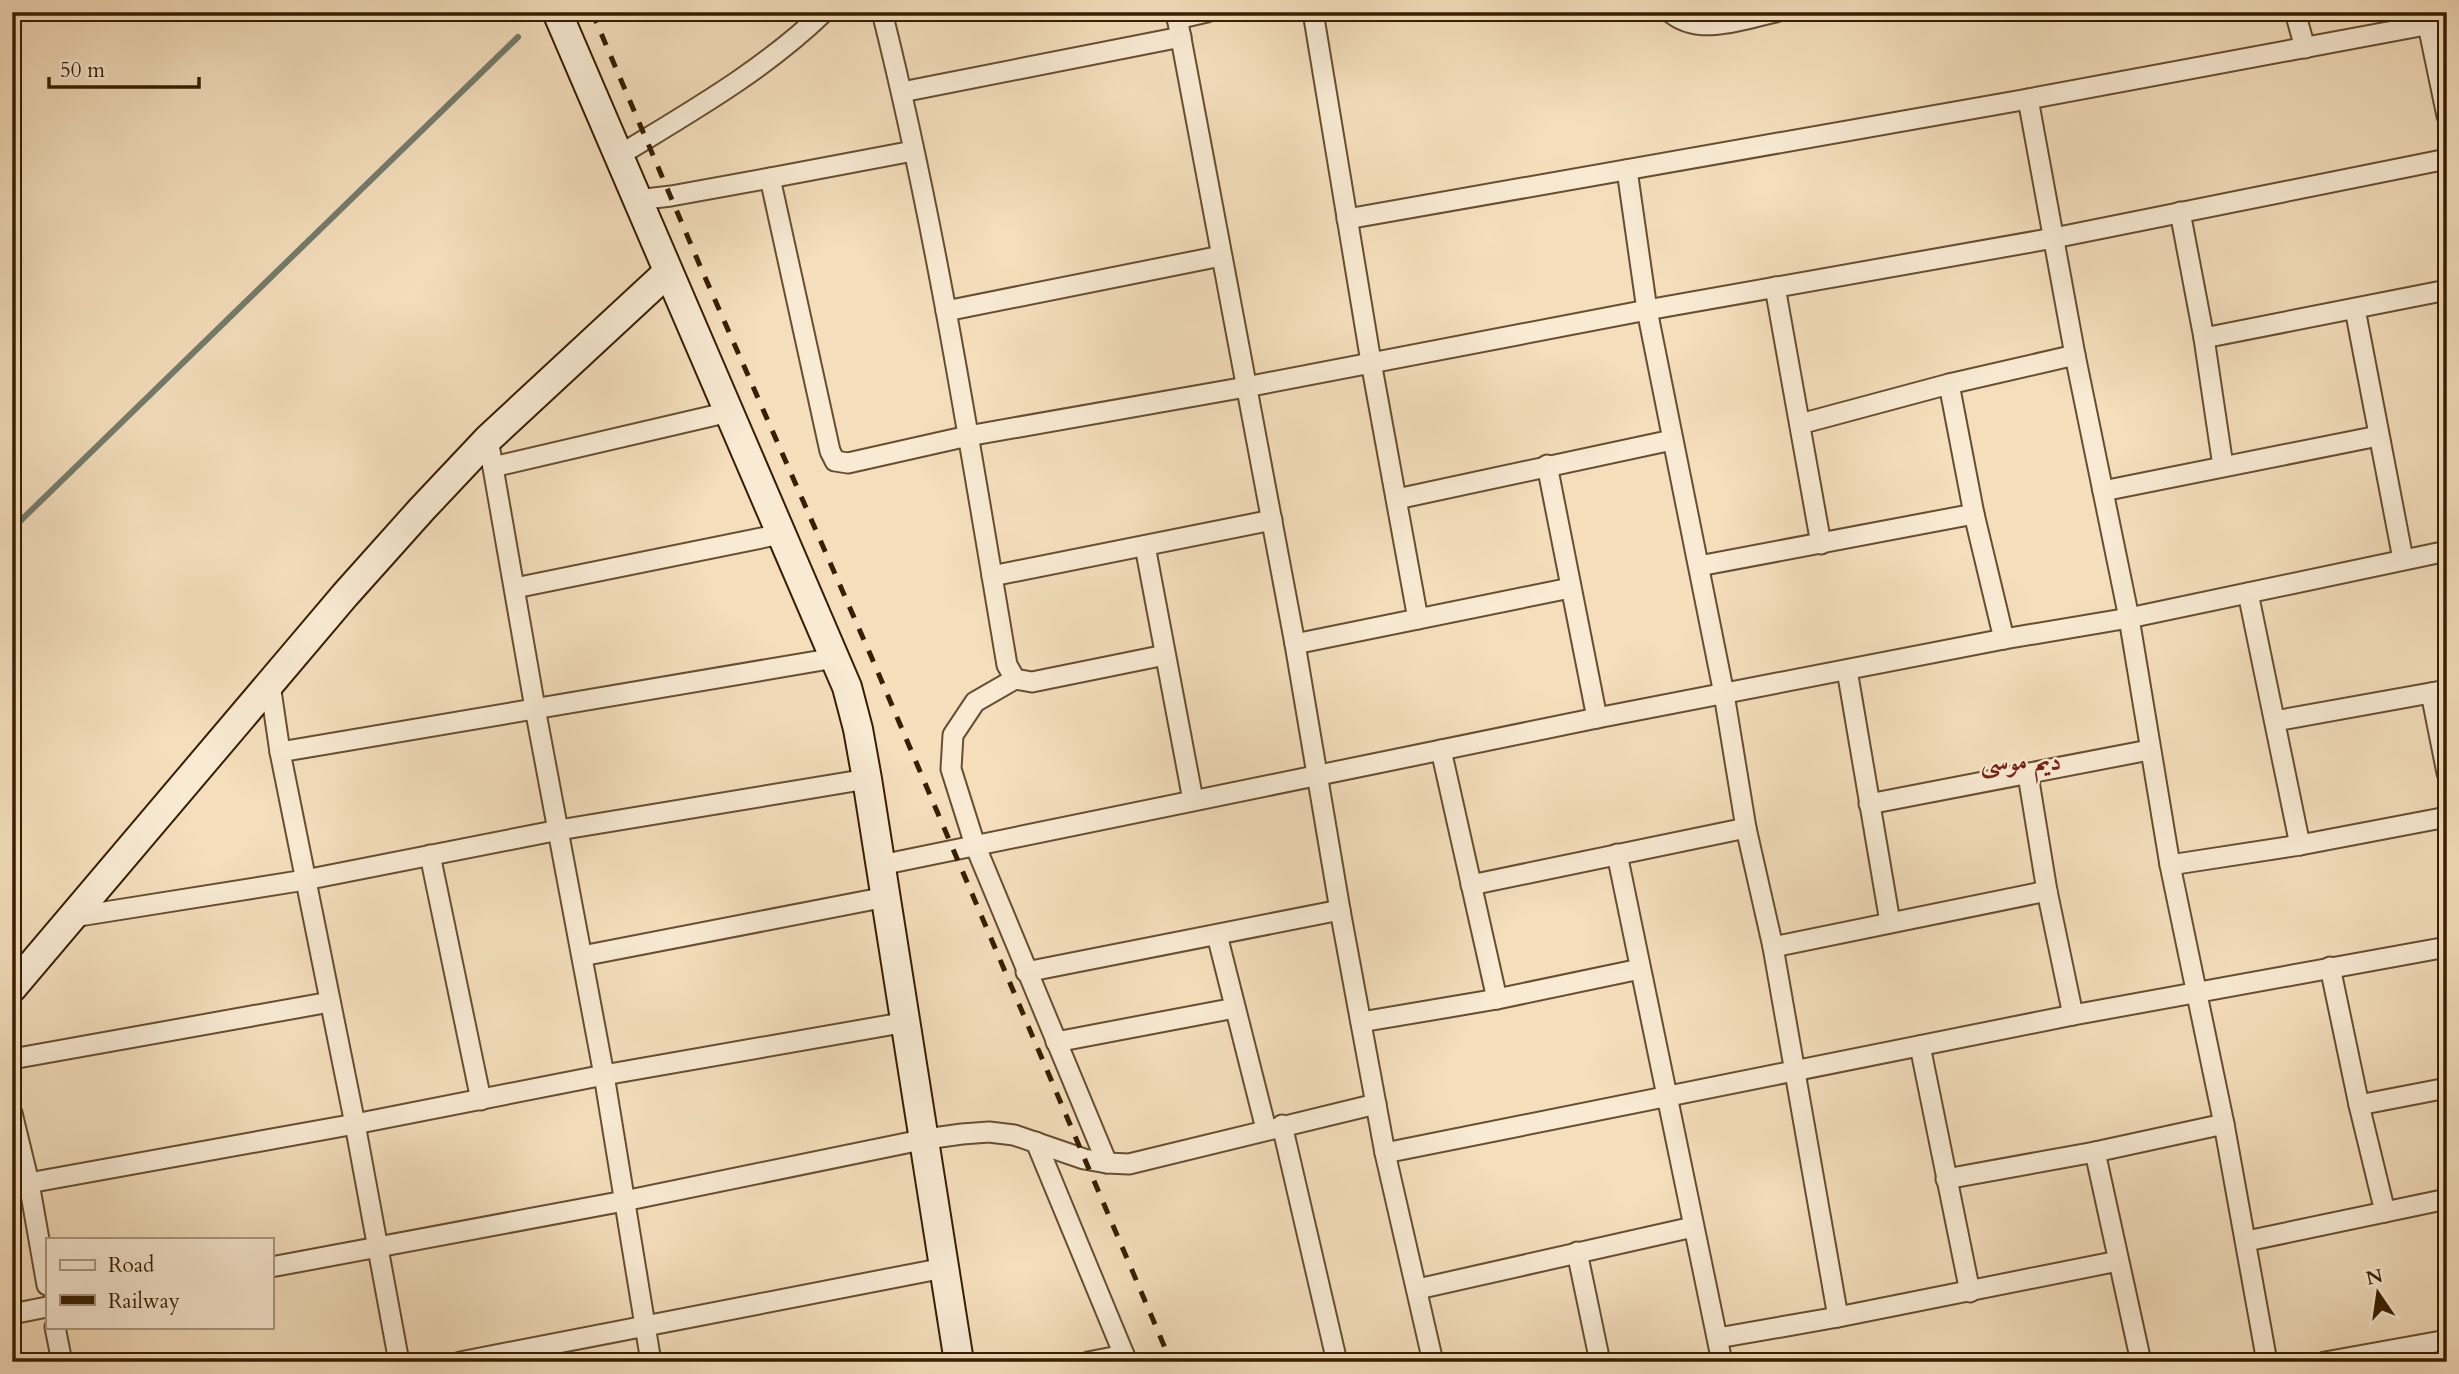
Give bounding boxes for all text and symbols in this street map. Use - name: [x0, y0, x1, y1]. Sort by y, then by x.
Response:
- scale bar: [49, 46, 200, 90]
- text: 50 m: [60, 56, 105, 85]
- district label: ديم موسى: [1980, 744, 2062, 784]
- legend: [46, 1238, 273, 1328]
- text: Road: [108, 1251, 154, 1280]
- north arrow: [2344, 1258, 2414, 1328]
- text: N: [2363, 1263, 2386, 1292]
- text: Railway: [108, 1287, 180, 1316]

